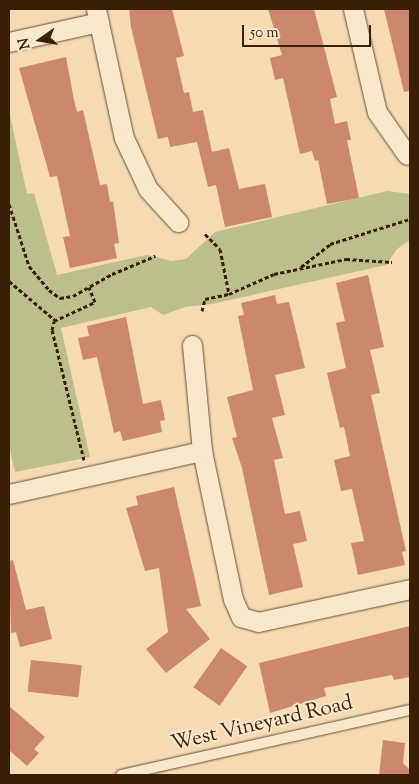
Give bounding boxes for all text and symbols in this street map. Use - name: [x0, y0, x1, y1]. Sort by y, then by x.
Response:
- north arrow: [15, 15, 65, 65]
- scale bar: [244, 15, 373, 47]
- text: 50 m: [250, 23, 279, 44]
- text: N: [14, 36, 36, 51]
- street label: West Vineyard Road: [169, 691, 355, 757]

